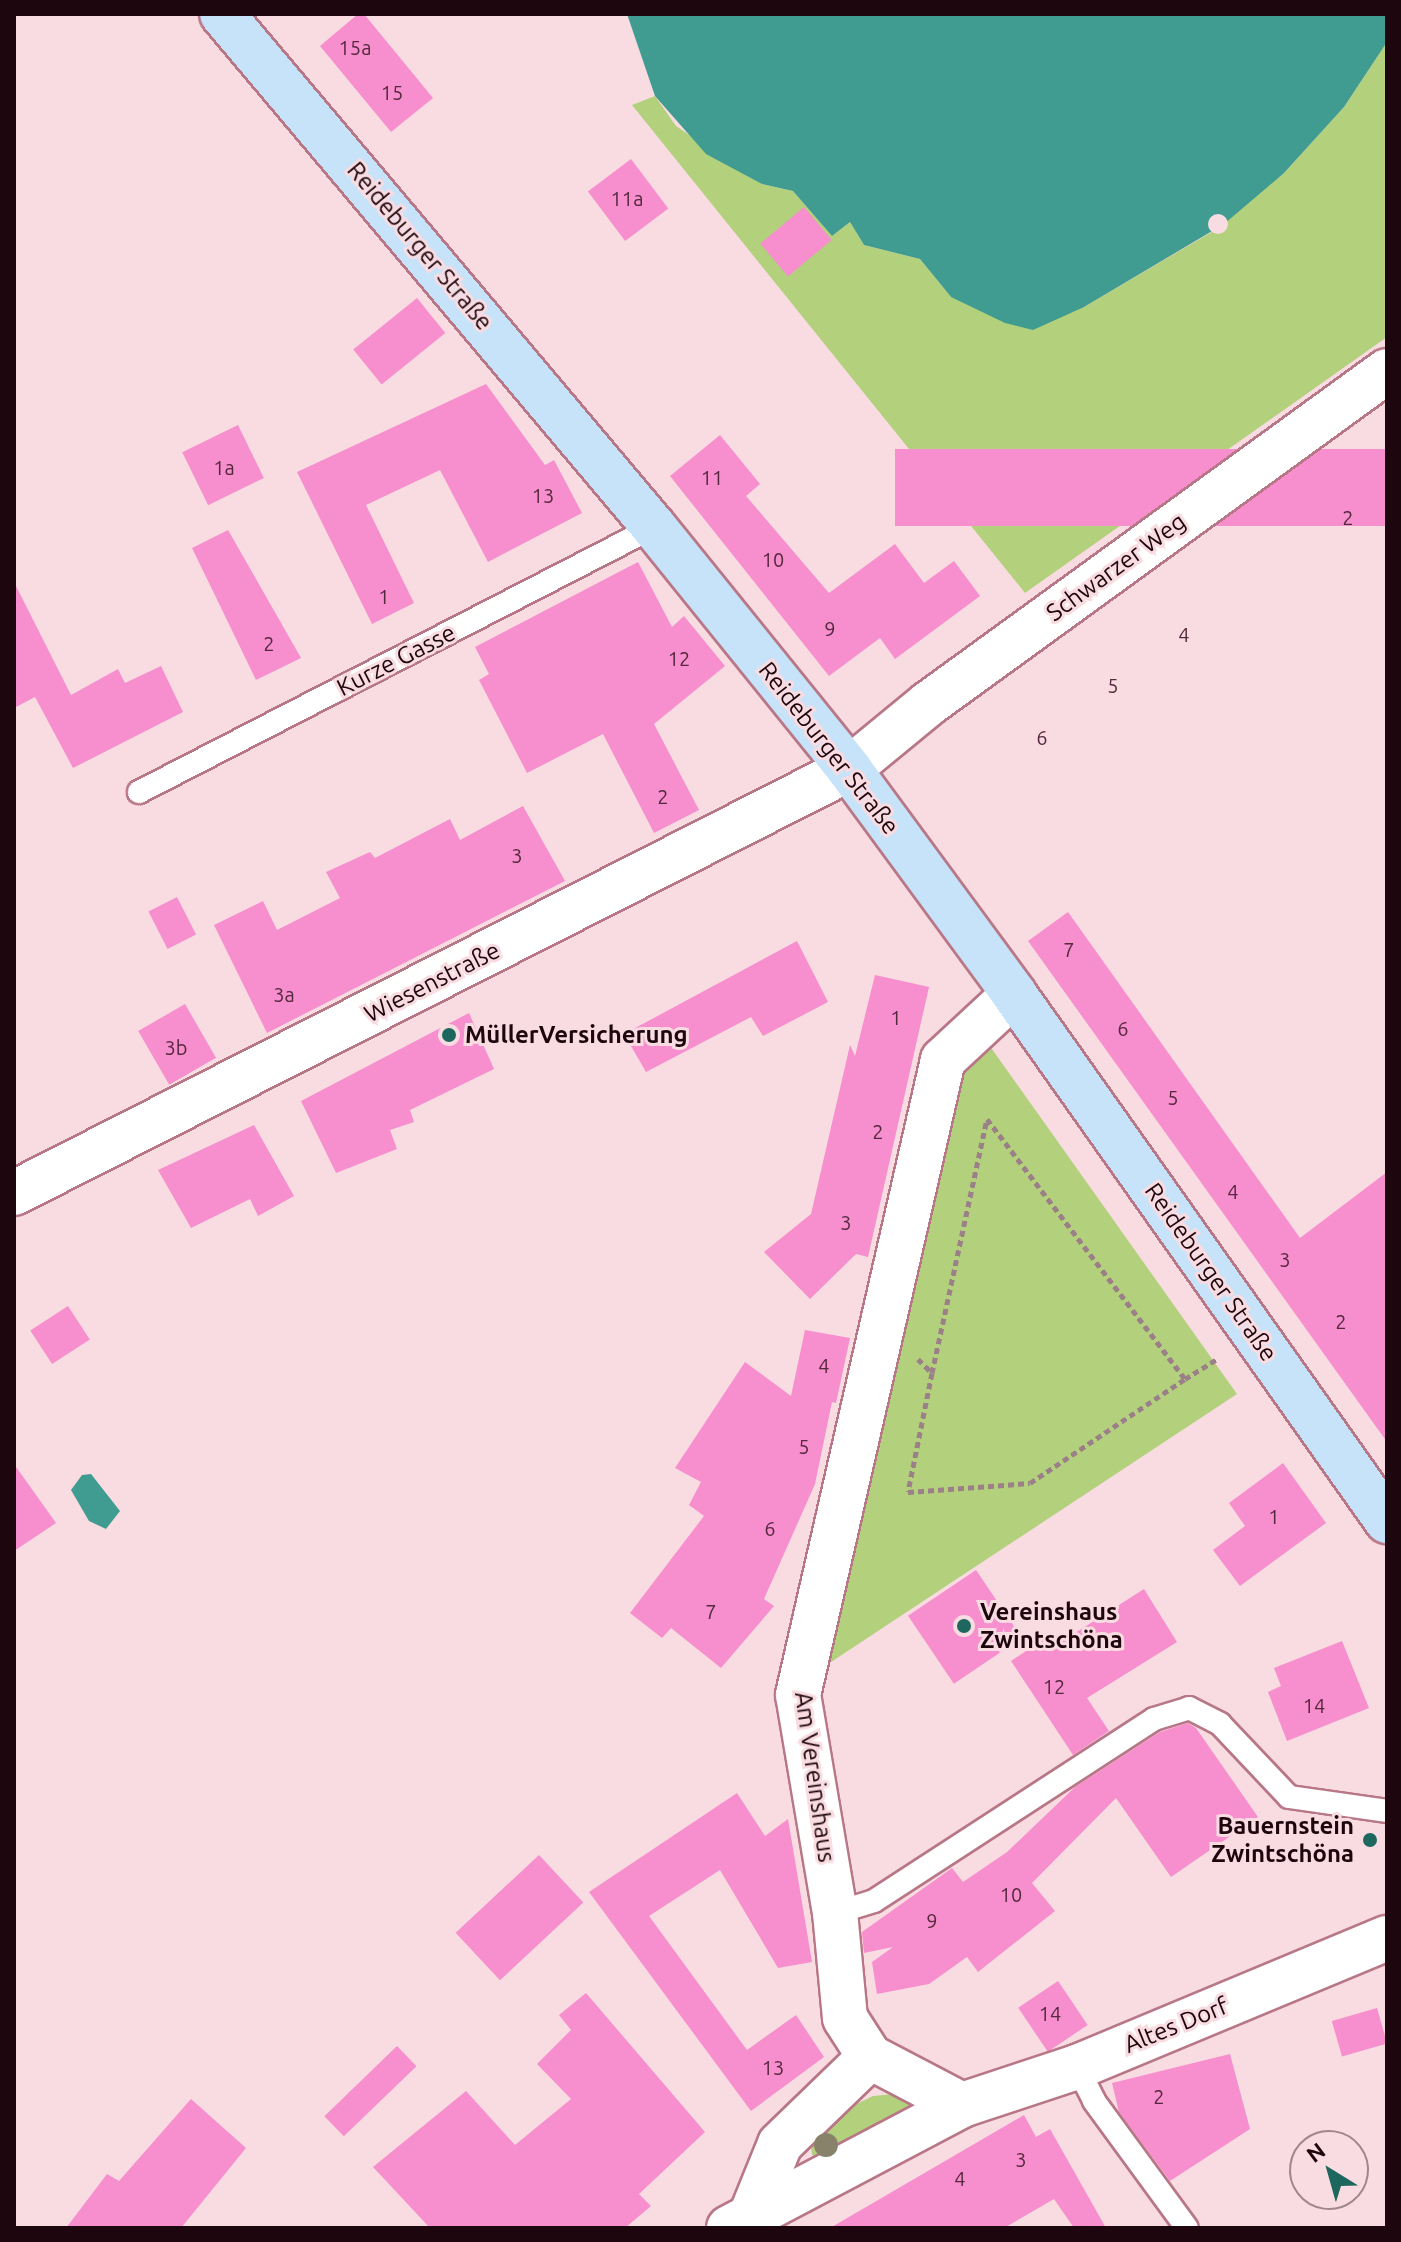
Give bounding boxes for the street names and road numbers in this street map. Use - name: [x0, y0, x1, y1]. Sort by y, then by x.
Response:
- street label: Reideburger Straße: [341, 156, 499, 336]
- street label: Schwarzer Weg: [1041, 507, 1191, 627]
- street label: Kurze Gasse: [332, 618, 460, 702]
- street label: Reideburger Straße: [753, 656, 905, 840]
- street label: Wiesenstraße: [359, 936, 505, 1028]
- street label: Reideburger Straße: [1139, 1177, 1283, 1367]
- street label: Am Vereinshaus: [789, 1690, 841, 1864]
- street label: Altes Dorf: [1120, 1991, 1232, 2059]

